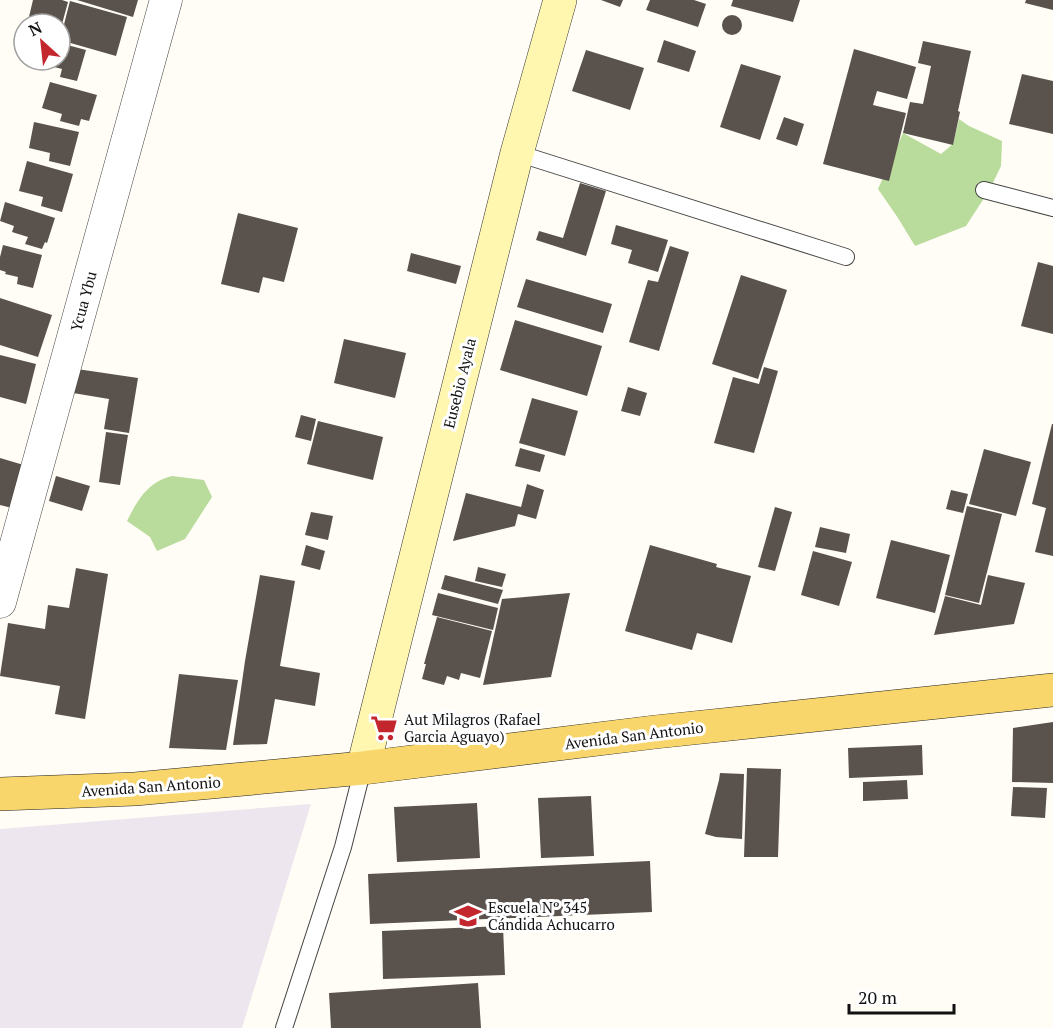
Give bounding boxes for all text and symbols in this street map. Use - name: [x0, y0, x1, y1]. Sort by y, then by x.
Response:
- north arrow: [12, 12, 72, 72]
- text: N: [25, 16, 46, 41]
- street label: Ycua Ybu: [65, 268, 101, 333]
- street label: Eusebio Ayala: [438, 335, 480, 430]
- place label: Aut Milagros (Rafael Garcia Aguayo): [404, 709, 541, 746]
- supermarket icon: Aut Milagros (Rafael Garcia Aguayo): [369, 713, 399, 743]
- street label: Avenida San Antonio: [563, 717, 705, 753]
- street label: Avenida San Antonio: [81, 771, 221, 801]
- place label: Escuela Nº 345 Cándida Achucarro: [488, 897, 615, 934]
- school or university icon: Escuela Nº 345 Cándida Achucarro: [453, 901, 483, 931]
- scale bar: [849, 977, 954, 1015]
- text: 20 m: [858, 985, 898, 1009]

